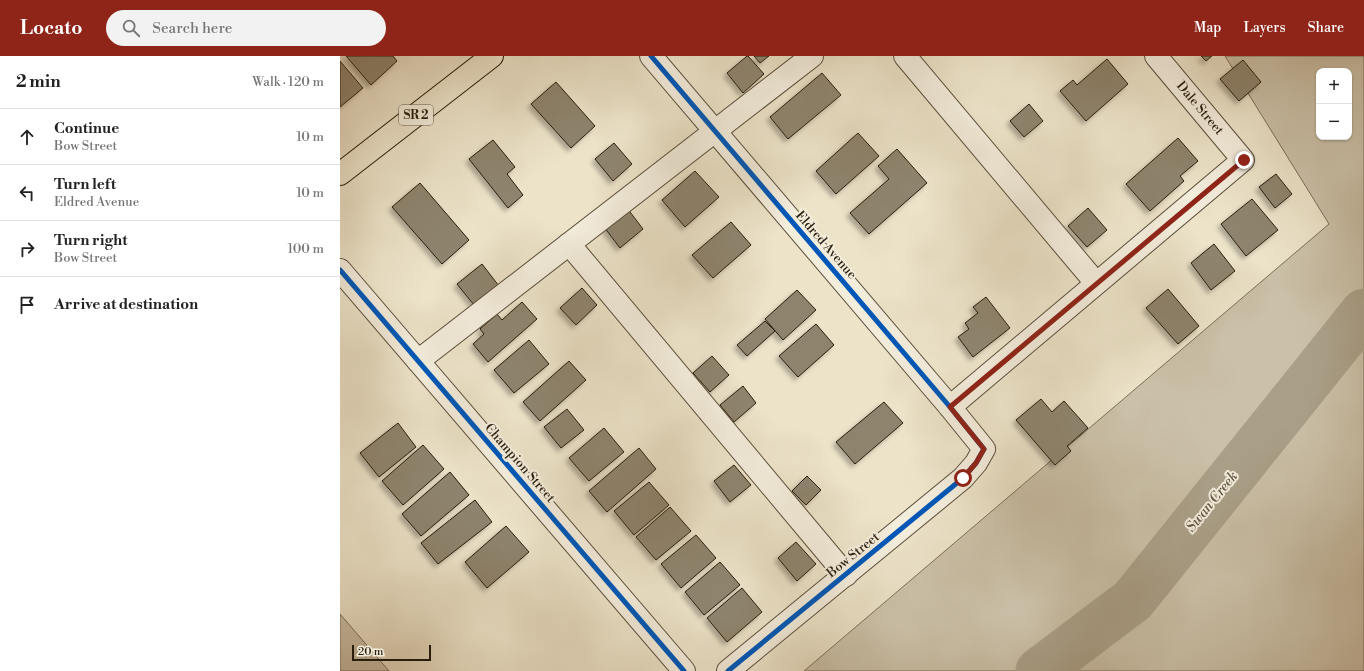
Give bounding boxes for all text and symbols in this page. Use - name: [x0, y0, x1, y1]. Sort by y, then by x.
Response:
- search box: [106, 10, 386, 46]
- text: Locato: [20, 16, 82, 40]
- icon: search: [120, 17, 142, 39]
- text: Search here: [152, 19, 232, 38]
- text: Map: [1194, 19, 1221, 37]
- text: Layers: [1243, 19, 1286, 37]
- text: Share: [1308, 19, 1344, 37]
- map controls: [1316, 68, 1352, 140]
- button: +: [1316, 68, 1352, 104]
- text: 2 min: [16, 71, 61, 93]
- text: Walk · 120 m: [252, 74, 324, 90]
- street label: Dale Street: [1173, 78, 1227, 138]
- button: −: [1316, 104, 1352, 140]
- road number: SR 2: [399, 105, 433, 125]
- text: Continue: [54, 119, 119, 138]
- icon: ahead: [16, 126, 38, 148]
- text: 10 m: [296, 129, 324, 145]
- text: Bow Street: [54, 138, 117, 154]
- route end: [1235, 151, 1253, 169]
- text: Turn left: [54, 175, 116, 194]
- icon: left: [16, 182, 38, 204]
- text: 10 m: [296, 185, 324, 201]
- text: Eldred Avenue: [54, 194, 139, 210]
- street label: Eldred Avenue: [792, 208, 860, 283]
- text: Turn right: [54, 231, 128, 250]
- icon: right: [16, 238, 38, 260]
- text: 100 m: [288, 241, 324, 257]
- text: Bow Street: [54, 250, 117, 266]
- icon: arrive: [16, 294, 38, 316]
- text: Arrive at destination: [54, 295, 198, 314]
- street label: Champion Street: [481, 420, 559, 506]
- water label: Swan Creek: [1182, 468, 1242, 536]
- route start: [954, 469, 972, 487]
- street label: Bow Street: [823, 529, 883, 582]
- scale bar: [352, 643, 431, 662]
- text: 20 m: [358, 645, 383, 659]

